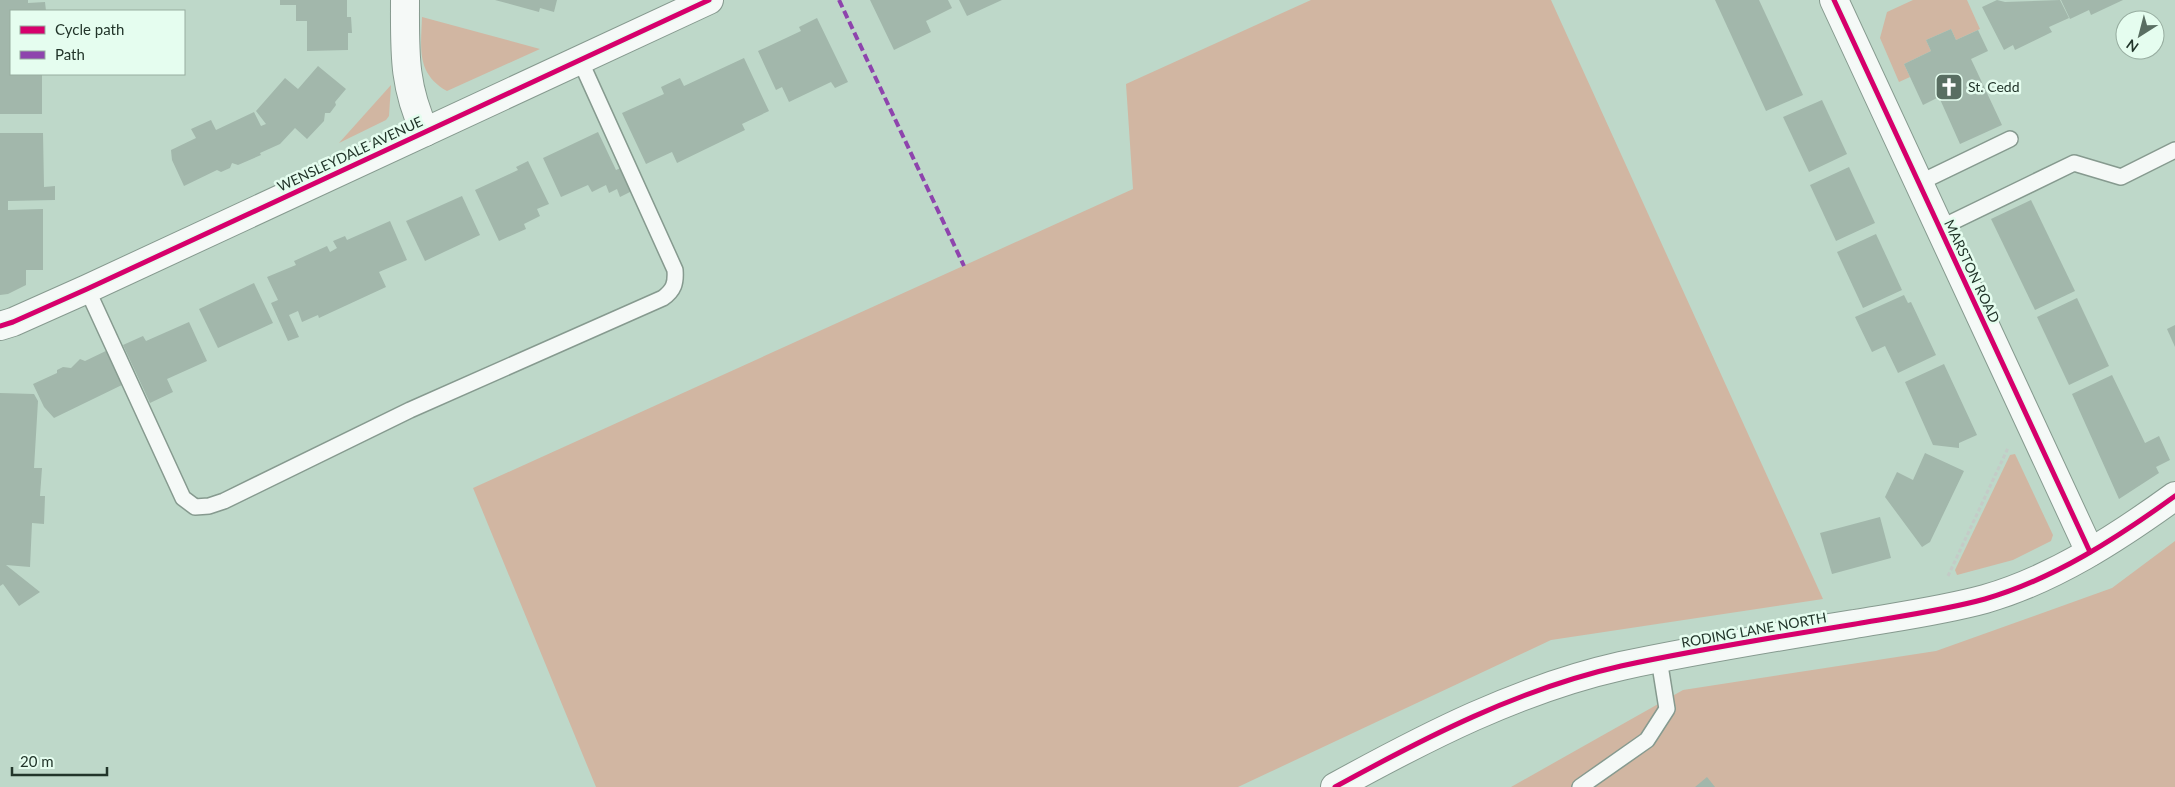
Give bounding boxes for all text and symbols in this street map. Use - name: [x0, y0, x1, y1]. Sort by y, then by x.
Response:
- legend: [10, 10, 185, 75]
- north arrow: [2115, 10, 2165, 60]
- text: Cycle path: [55, 20, 124, 38]
- text: N: [2123, 36, 2141, 56]
- text: Path: [55, 45, 85, 63]
- church icon: St. Cedd: [1934, 72, 1964, 102]
- place label: St. Cedd: [1968, 78, 2019, 95]
- street label: WENSLEYDALE AVENUE: [274, 112, 425, 195]
- street label: MARSTON ROAD: [1941, 216, 2004, 325]
- street label: RODING LANE NORTH: [1680, 608, 1828, 651]
- scale bar: [12, 744, 108, 776]
- text: 20 m: [20, 752, 54, 770]

